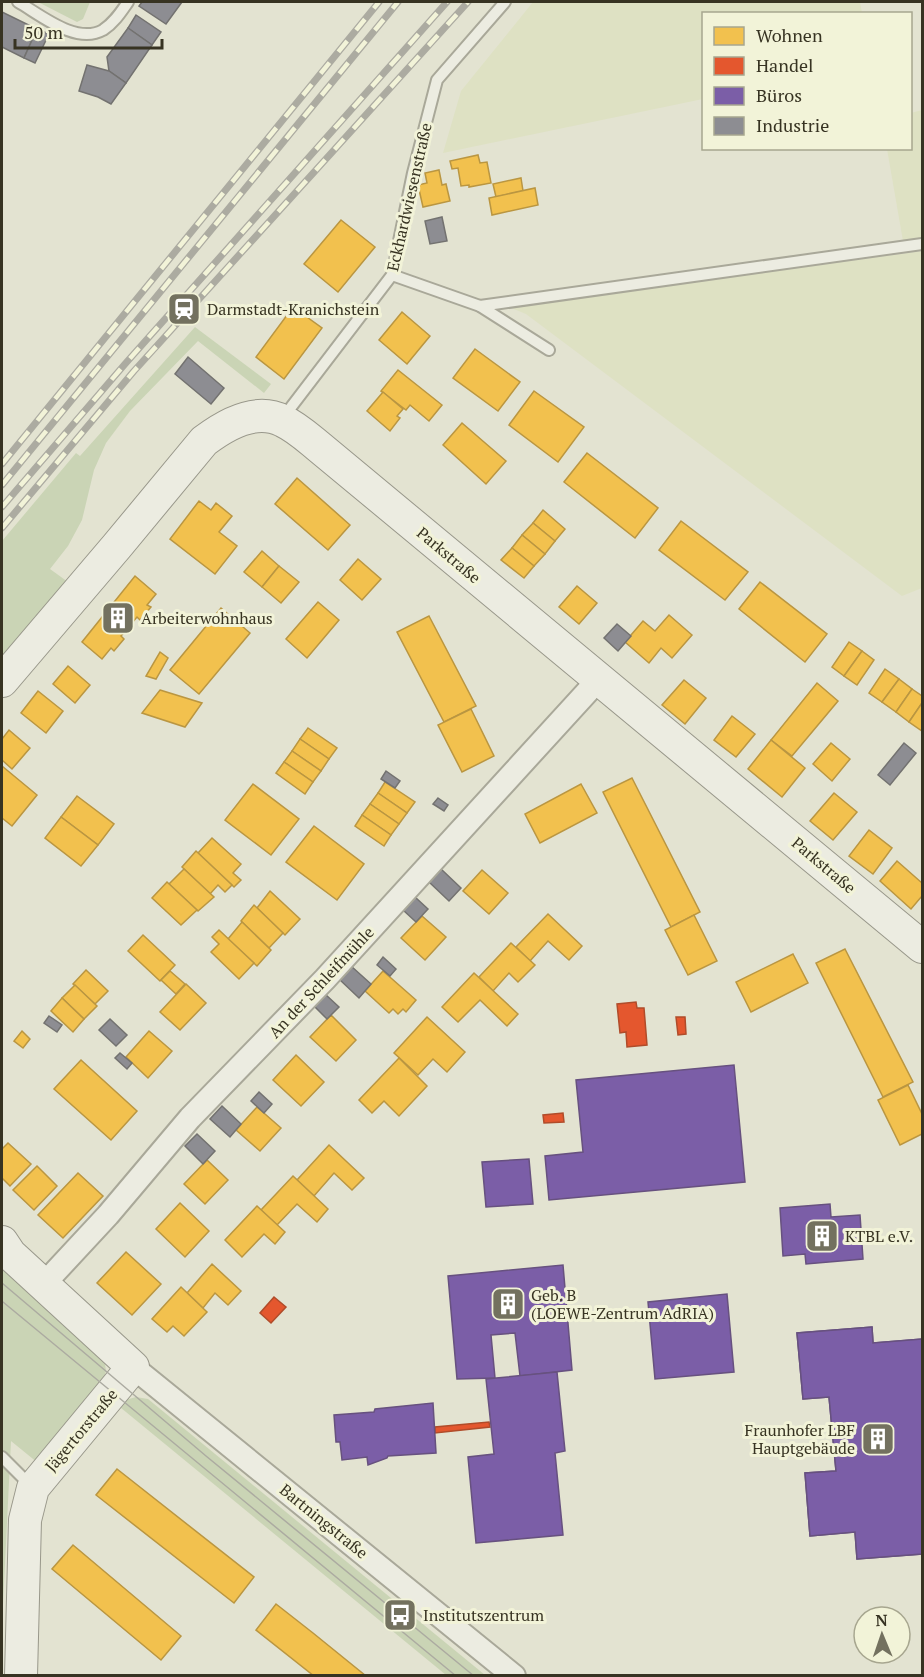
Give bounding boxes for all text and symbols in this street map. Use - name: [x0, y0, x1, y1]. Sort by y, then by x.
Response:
- scale bar: [15, 12, 162, 50]
- legend: [702, 12, 912, 150]
- text: 50 m: [24, 20, 64, 44]
- text: Wohnen: [756, 23, 823, 47]
- text: Handel: [756, 53, 813, 77]
- text: Büros: [756, 83, 802, 107]
- text: Industrie: [756, 113, 829, 137]
- street label: Eckhardwiesenstraße: [381, 121, 437, 273]
- station icon: Darmstadt-Kranichstein: [166, 291, 202, 327]
- place label: Darmstadt-Kranichstein: [207, 298, 380, 320]
- street label: Parkstraße: [412, 522, 486, 588]
- building icon: Arbeiterwohnhaus: [100, 600, 136, 636]
- place label: Arbeiterwohnhaus: [141, 607, 273, 629]
- street label: Parkstraße: [787, 832, 861, 898]
- street label: An der Schleifmühle: [263, 921, 379, 1043]
- building icon: KTBL e.V.: [804, 1218, 840, 1254]
- place label: KTBL e.V.: [845, 1225, 913, 1247]
- place label: Geb. B (LOEWE-Zentrum AdRIA): [531, 1284, 714, 1324]
- building icon: Geb. B (LOEWE-Zentrum AdRIA): [490, 1286, 526, 1322]
- street label: Jägertorstraße: [40, 1384, 122, 1476]
- place label: Fraunhofer LBF Hauptgebäude: [745, 1419, 855, 1459]
- building icon: Fraunhofer LBF Hauptgebäude: [860, 1421, 896, 1457]
- street label: Bartningstraße: [275, 1479, 373, 1563]
- bus stop icon: Institutszentrum: [382, 1597, 418, 1633]
- place label: Institutszentrum: [423, 1604, 544, 1626]
- north arrow: [852, 1605, 912, 1665]
- text: N: [875, 1609, 888, 1631]

